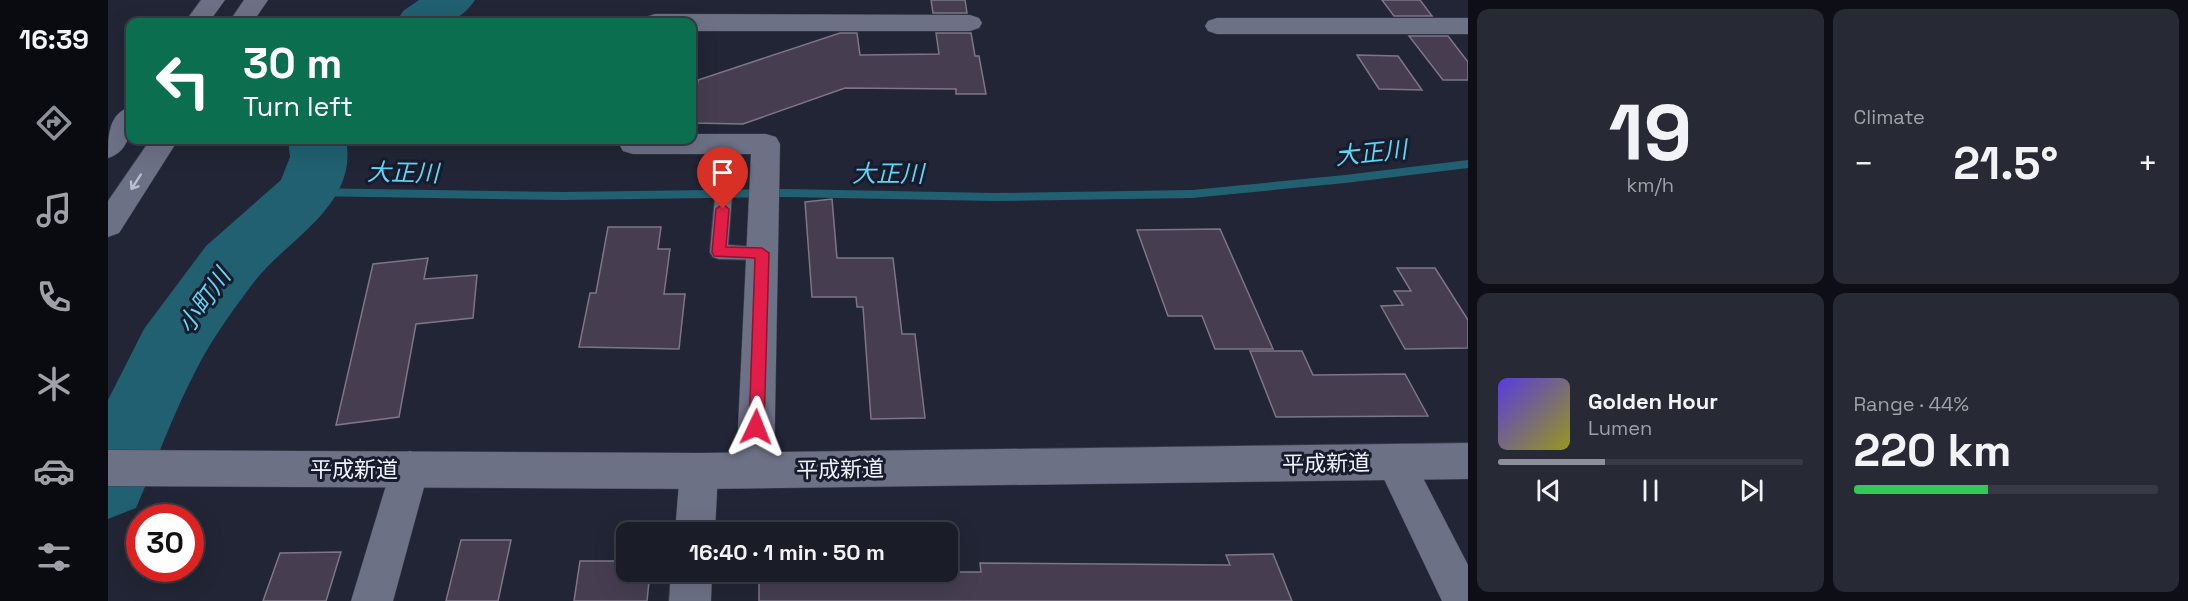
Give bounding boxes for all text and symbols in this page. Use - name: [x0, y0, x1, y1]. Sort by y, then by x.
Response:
- text: 16:39: [19, 22, 89, 57]
- text: 30 m: [243, 37, 342, 90]
- icon: left: [144, 42, 222, 120]
- text: 19: [1609, 83, 1692, 183]
- text: Turn left: [243, 89, 353, 124]
- icon: directions: [33, 102, 75, 144]
- text: Climate: [1854, 104, 1925, 130]
- water label: 大正川: [1334, 133, 1411, 172]
- text: 21.5°: [1953, 135, 2058, 192]
- text: −: [1854, 143, 1874, 185]
- text: +: [2138, 143, 2158, 185]
- pin: [697, 147, 748, 209]
- water label: 大正川: [367, 156, 442, 189]
- icon: arrive: [706, 156, 739, 189]
- water label: 大正川: [852, 158, 927, 189]
- text: km/h: [1626, 172, 1674, 198]
- one-way arrow: [130, 173, 142, 190]
- icon: music: [33, 189, 75, 231]
- water label: 小町川: [170, 260, 239, 339]
- icon: phone: [33, 276, 75, 318]
- icon: climate: [33, 363, 75, 405]
- text: Golden Hour: [1588, 387, 1718, 415]
- text: Range · 44%: [1854, 391, 1969, 417]
- position arrow: [724, 395, 788, 459]
- text: Lumen: [1588, 415, 1652, 441]
- text: 220 km: [1854, 422, 2011, 479]
- street label: 平成新道: [1282, 448, 1370, 478]
- icon: car: [33, 450, 75, 492]
- street label: 平成新道: [796, 454, 884, 484]
- street label: 平成新道: [310, 455, 398, 483]
- icon: previous: [1532, 474, 1565, 507]
- icon: pause: [1634, 474, 1667, 507]
- icon: next: [1735, 474, 1768, 507]
- speed limit sign: 30: [126, 504, 204, 582]
- icon: filters: [33, 536, 75, 578]
- text: 16:40 · 1 min · 50 m: [689, 538, 885, 566]

